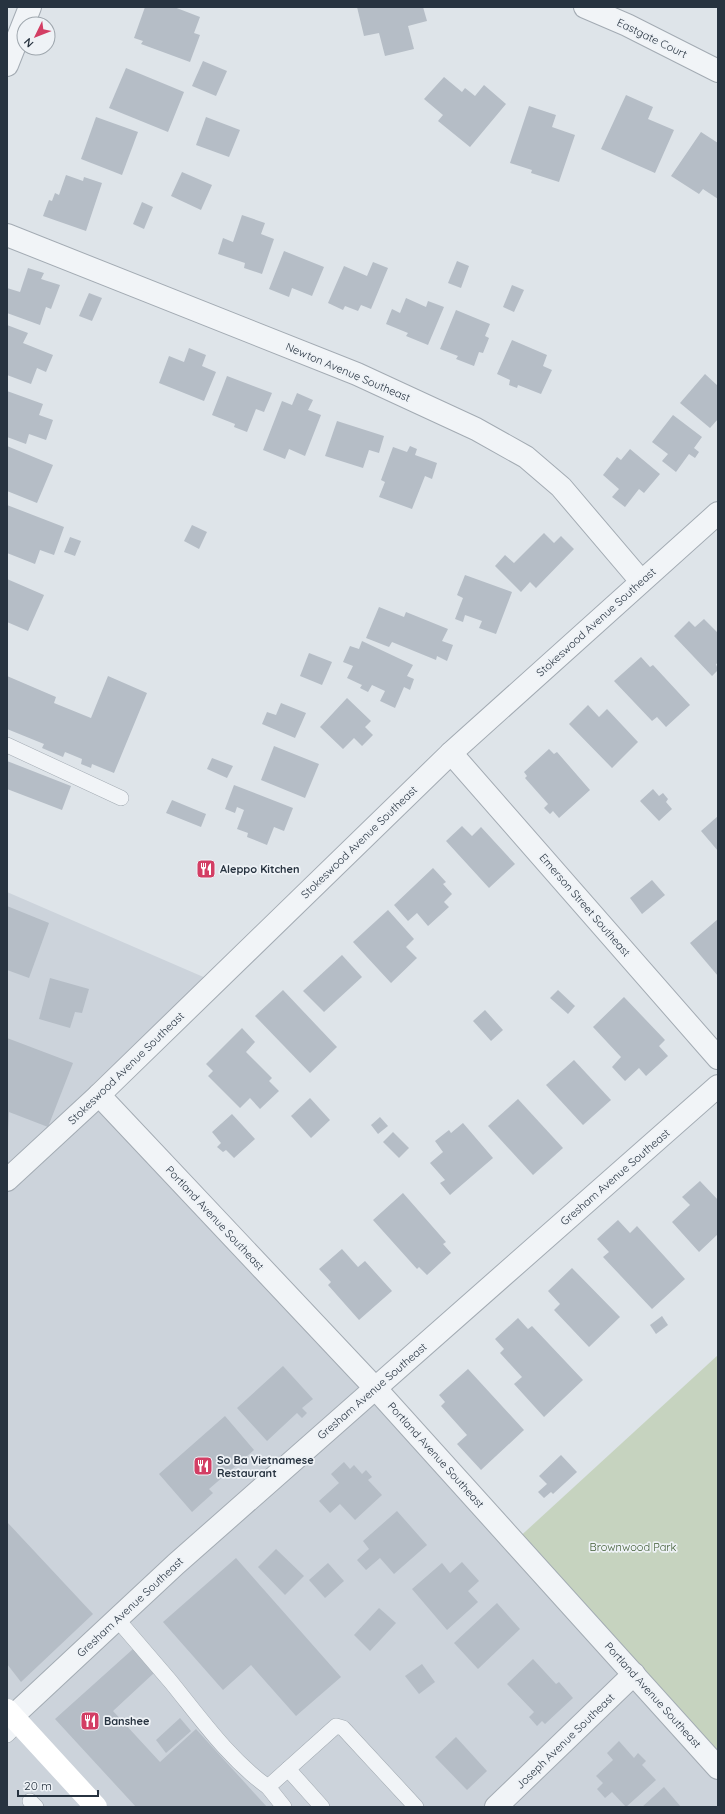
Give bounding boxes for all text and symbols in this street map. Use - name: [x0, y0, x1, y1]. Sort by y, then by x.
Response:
- street label: Eastgate Court: [615, 15, 690, 61]
- north arrow: [16, 16, 56, 56]
- text: N: [21, 35, 37, 51]
- street label: Newton Avenue Southeast: [283, 339, 413, 405]
- street label: Stokeswood Avenue Southeast: [533, 564, 659, 679]
- street label: Stokeswood Avenue Southeast: [298, 783, 420, 901]
- street label: Emerson Street Southeast: [536, 851, 634, 960]
- restaurant icon: Aleppo Kitchen: [195, 858, 217, 880]
- place label: Aleppo Kitchen: [220, 862, 300, 876]
- street label: Stokeswood Avenue Southeast: [65, 1009, 187, 1127]
- street label: Gresham Avenue Southeast: [557, 1125, 673, 1228]
- street label: Portland Avenue Southeast: [163, 1163, 267, 1273]
- street label: Gresham Avenue Southeast: [314, 1339, 430, 1442]
- street label: Portland Avenue Southeast: [385, 1399, 487, 1511]
- place label: So Ba Vietnamese Restaurant: [217, 1453, 314, 1480]
- restaurant icon: So Ba Vietnamese Restaurant: [192, 1455, 214, 1477]
- park label: Brownwood Park: [590, 1540, 677, 1554]
- street label: Gresham Avenue Southeast: [74, 1554, 186, 1660]
- street label: Portland Avenue Southeast: [602, 1639, 704, 1751]
- street label: Joseph Avenue Southeast: [513, 1690, 617, 1792]
- restaurant icon: Banshee: [79, 1710, 101, 1732]
- place label: Banshee: [104, 1714, 150, 1728]
- scale bar: [18, 1772, 98, 1798]
- text: 20 m: [24, 1778, 52, 1793]

